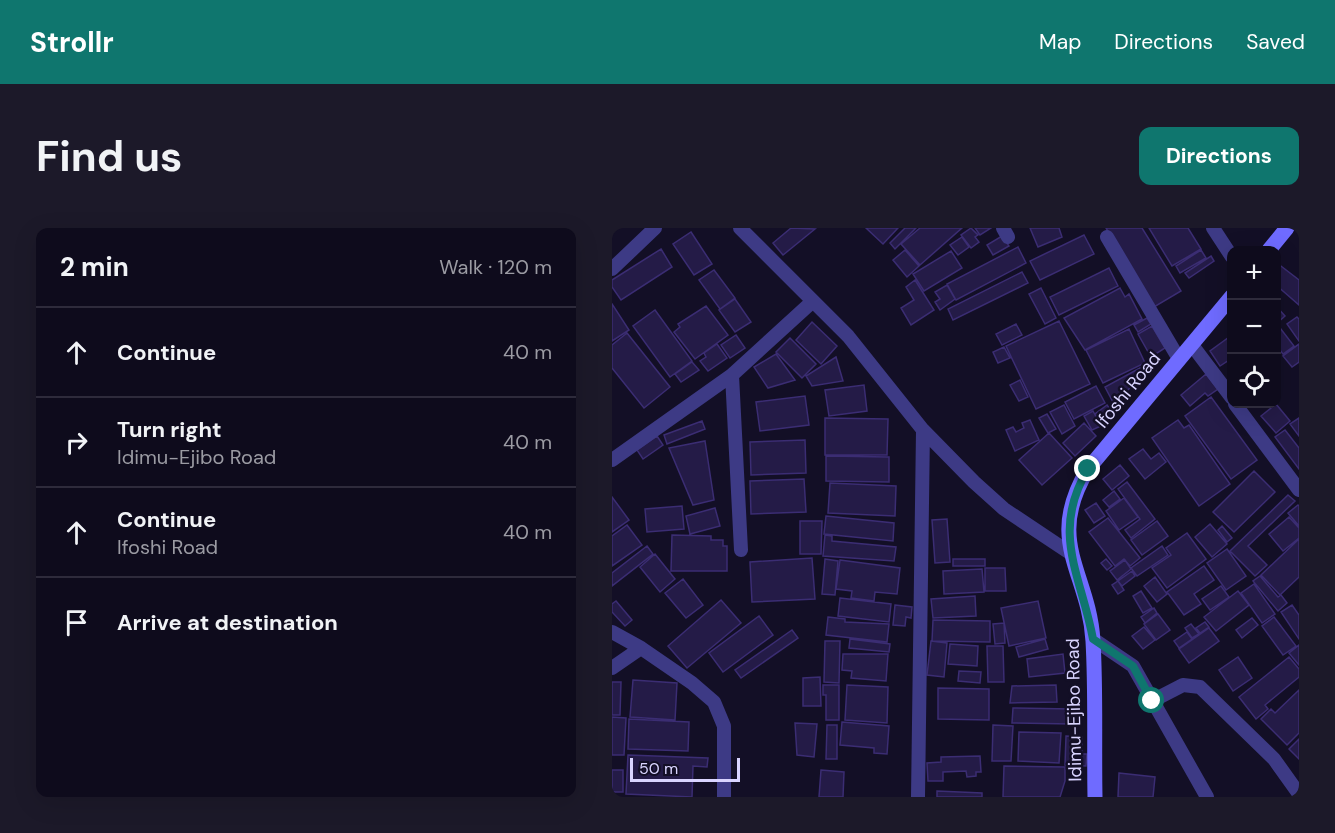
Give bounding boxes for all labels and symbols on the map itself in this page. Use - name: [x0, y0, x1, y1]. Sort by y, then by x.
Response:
- street label: Ifoshi Road: [1090, 347, 1166, 433]
- route end: [1074, 455, 1100, 481]
- street label: Idimu-Ejibo Road: [1061, 638, 1087, 782]
- route start: [1138, 687, 1164, 713]
- scale bar: [630, 755, 740, 782]

